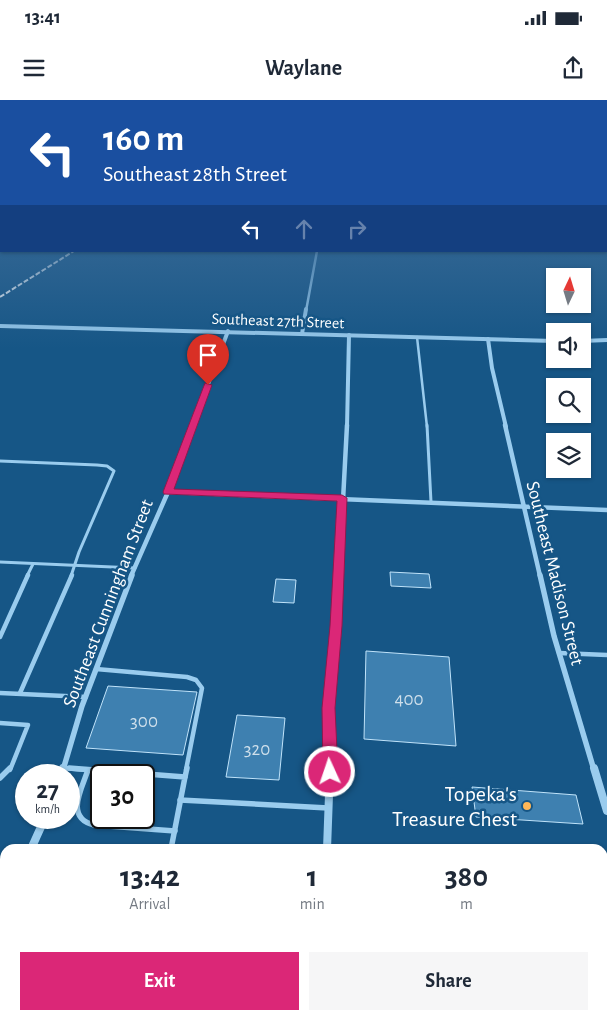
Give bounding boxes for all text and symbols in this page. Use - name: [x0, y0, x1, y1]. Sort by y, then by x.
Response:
- text: 13:41: [25, 8, 61, 27]
- icon: menu: [20, 54, 48, 82]
- icon: share: [559, 54, 587, 82]
- text: Waylane: [265, 57, 342, 79]
- icon: left: [20, 120, 85, 185]
- text: 160 m: [103, 122, 184, 157]
- text: Southeast 28th Street: [103, 163, 287, 185]
- icon: left: [237, 215, 265, 243]
- icon: ahead: [290, 215, 318, 243]
- icon: right: [343, 215, 371, 243]
- north arrow: [546, 268, 591, 312]
- map controls: [546, 268, 591, 478]
- street label: Southeast 27th Street: [211, 311, 345, 331]
- button: sound: [546, 323, 591, 368]
- pin: [187, 334, 229, 385]
- icon: arrive: [194, 341, 222, 369]
- button: search: [546, 378, 591, 423]
- button: layers: [546, 433, 591, 478]
- street label: Southeast Madison Street: [522, 479, 587, 667]
- street label: Southeast Cunningham Street: [60, 497, 157, 710]
- house number: 400: [394, 690, 424, 709]
- house number: 300: [130, 712, 158, 731]
- house number: 320: [244, 740, 270, 759]
- position arrow: [303, 745, 355, 797]
- speed limit sign: 30: [90, 764, 155, 829]
- text: 27: [36, 778, 59, 803]
- place label: Topeka's Treasure Chest: [392, 783, 517, 830]
- marker: Topeka's Treasure Chest: [521, 800, 533, 812]
- text: km/h: [35, 803, 60, 815]
- text: 13:42: [120, 862, 180, 892]
- text: 1: [307, 862, 318, 892]
- text: 380: [445, 862, 488, 892]
- text: Arrival: [129, 896, 170, 912]
- text: min: [300, 896, 325, 912]
- text: m: [460, 896, 473, 912]
- button: Exit: [20, 952, 299, 1010]
- button: Share: [309, 952, 588, 1010]

